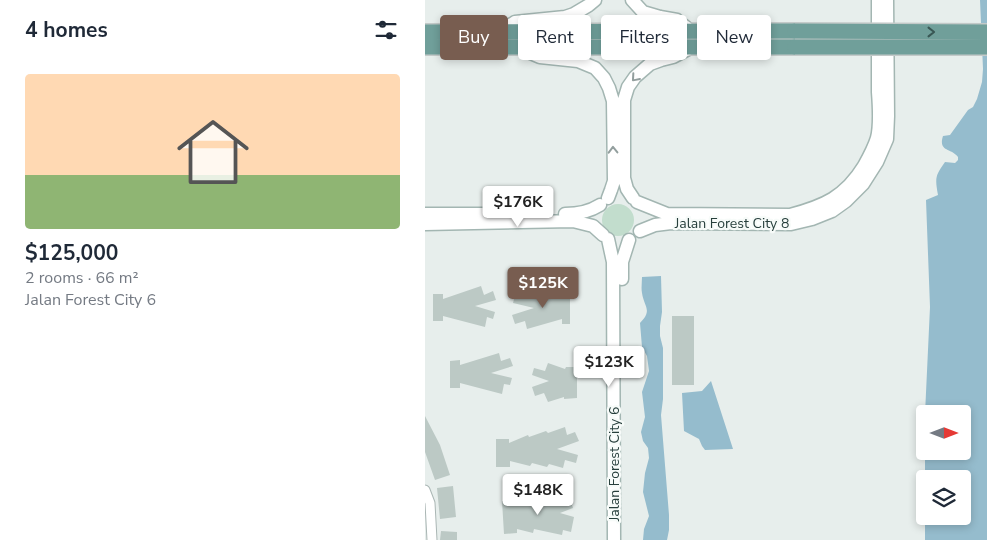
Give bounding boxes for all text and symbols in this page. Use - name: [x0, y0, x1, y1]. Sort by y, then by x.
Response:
- chip: Buy: [440, 15, 508, 60]
- chip: Rent: [518, 15, 591, 60]
- chip: Filters: [601, 15, 687, 60]
- chip: New: [697, 15, 771, 60]
- text: 4 homes: [25, 16, 108, 44]
- icon: filters: [372, 16, 400, 44]
- one-way arrow: [928, 27, 935, 37]
- one-way arrow: [632, 73, 641, 82]
- icon: home: [168, 107, 258, 197]
- one-way arrow: [608, 146, 618, 154]
- pin: $176K: [483, 186, 553, 228]
- text: $176K: [493, 191, 543, 213]
- street label: Jalan Forest City 8: [674, 214, 789, 233]
- text: $125,000: [25, 239, 118, 267]
- pin: $125K: [508, 266, 578, 309]
- text: 2 rooms · 66 m²: [25, 267, 138, 289]
- text: $125K: [518, 272, 568, 294]
- text: Jalan Forest City 6: [25, 289, 156, 311]
- pin: $123K: [574, 346, 644, 388]
- text: $123K: [584, 351, 634, 373]
- north arrow: [916, 405, 971, 460]
- map controls: [916, 405, 971, 525]
- street label: Jalan Forest City 6: [605, 407, 624, 522]
- button: layers: [916, 470, 971, 525]
- pin: $148K: [503, 474, 573, 516]
- text: $148K: [513, 479, 563, 501]

